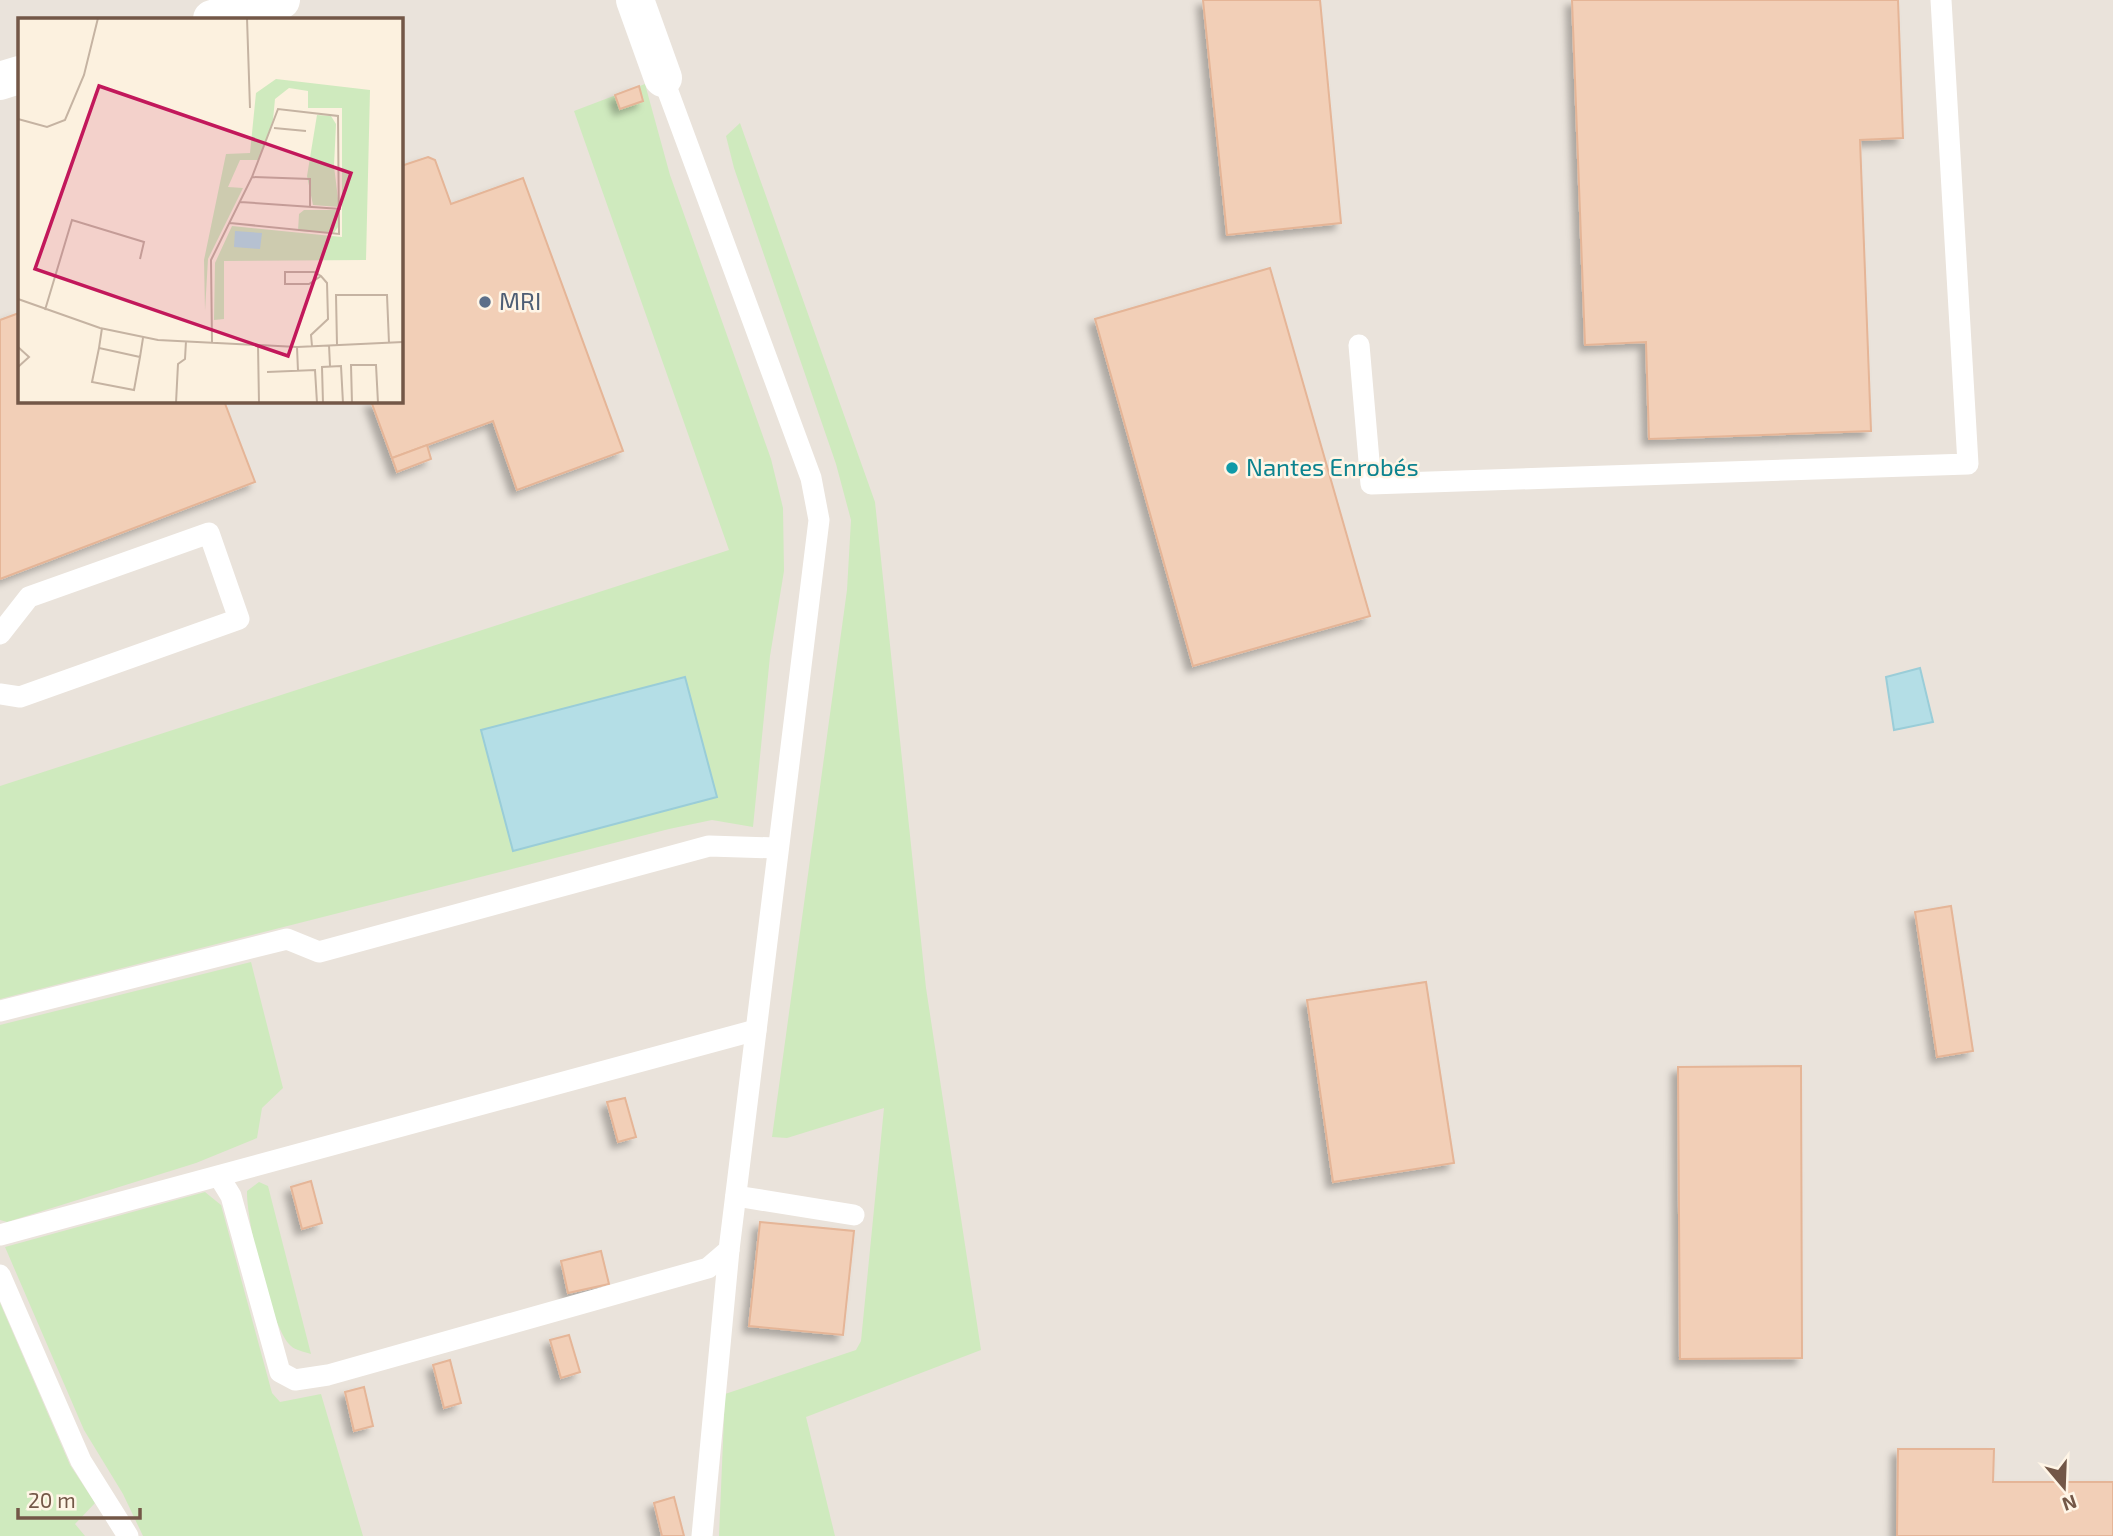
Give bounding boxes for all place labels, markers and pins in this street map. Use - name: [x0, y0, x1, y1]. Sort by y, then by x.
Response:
- place label: MRI: [499, 286, 541, 315]
- marker: MRI: [477, 294, 493, 310]
- place label: Nantes Enrobés: [1246, 452, 1419, 481]
- marker: Nantes Enrobés: [1224, 460, 1240, 476]

